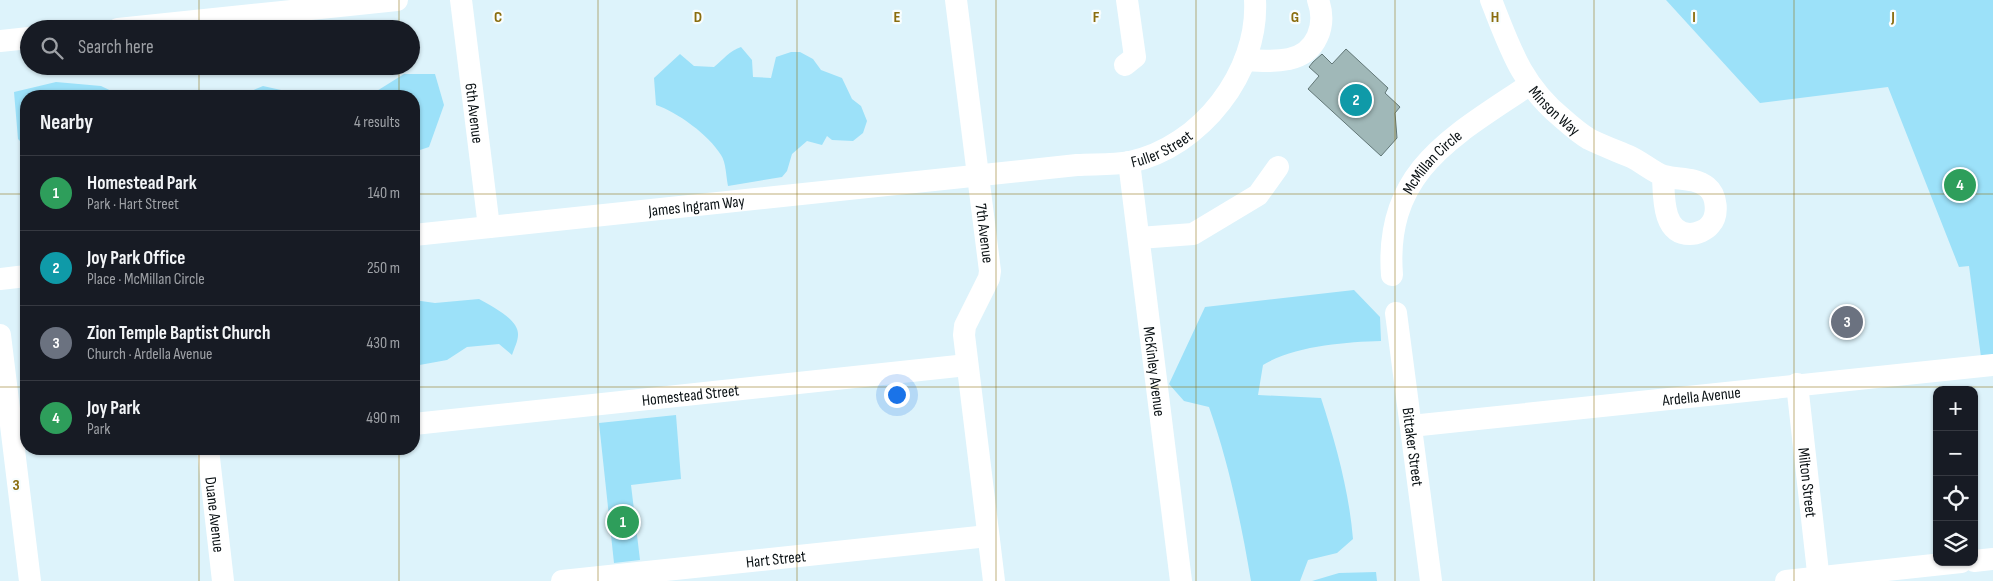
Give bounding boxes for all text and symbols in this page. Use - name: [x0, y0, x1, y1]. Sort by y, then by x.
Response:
- text: C: [494, 8, 502, 27]
- text: D: [694, 8, 702, 27]
- text: E: [894, 8, 901, 27]
- text: F: [1093, 8, 1100, 27]
- text: G: [1291, 8, 1299, 27]
- text: H: [1491, 8, 1499, 27]
- text: I: [1692, 8, 1696, 27]
- text: J: [1890, 8, 1895, 27]
- search box: [20, 20, 420, 75]
- icon: search: [38, 34, 66, 62]
- text: Search here: [78, 36, 154, 59]
- pin: 2: [1340, 81, 1372, 119]
- street label: 6th Avenue: [460, 82, 487, 145]
- street label: Minson Way: [1524, 83, 1583, 140]
- text: Nearby: [40, 110, 93, 135]
- text: 4 results: [354, 113, 400, 132]
- street label: Fuller Street: [1129, 127, 1197, 172]
- street label: McMillan Circle: [1399, 127, 1466, 198]
- pin: 4: [1944, 166, 1976, 204]
- text: Homestead Park: [87, 172, 197, 195]
- text: 1: [53, 184, 59, 203]
- text: 140 m: [368, 184, 400, 203]
- street label: James Ingram Way: [647, 192, 746, 221]
- text: Park · Hart Street: [87, 195, 179, 214]
- street label: 7th Avenue: [971, 202, 997, 264]
- text: Joy Park Office: [87, 247, 185, 270]
- text: 2: [52, 259, 60, 278]
- text: 250 m: [367, 259, 400, 278]
- text: Place · McMillan Circle: [87, 270, 205, 289]
- pin: 3: [1831, 303, 1863, 341]
- text: Zion Temple Baptist Church: [87, 322, 270, 345]
- street label: McKinley Avenue: [1139, 326, 1168, 418]
- text: 3: [52, 334, 60, 353]
- text: 430 m: [367, 334, 400, 353]
- text: Church · Ardella Avenue: [87, 345, 213, 364]
- street label: Homestead Street: [641, 381, 740, 411]
- your location: [884, 382, 910, 408]
- street label: Ardella Avenue: [1661, 384, 1742, 411]
- map controls: [1933, 386, 1978, 566]
- button: +: [1933, 386, 1978, 431]
- text: Joy Park: [87, 397, 140, 420]
- street label: Bittaker Street: [1397, 407, 1427, 488]
- text: 4: [52, 409, 60, 428]
- text: 490 m: [366, 409, 400, 428]
- text: Park: [87, 420, 110, 439]
- button: −: [1933, 431, 1978, 476]
- street label: Milton Street: [1793, 447, 1820, 519]
- text: 3: [12, 476, 20, 495]
- street label: Duane Avenue: [200, 476, 228, 553]
- button: locate: [1933, 476, 1978, 521]
- pin: 1: [607, 503, 639, 541]
- button: layers: [1933, 521, 1978, 566]
- street label: Hart Street: [745, 547, 807, 573]

